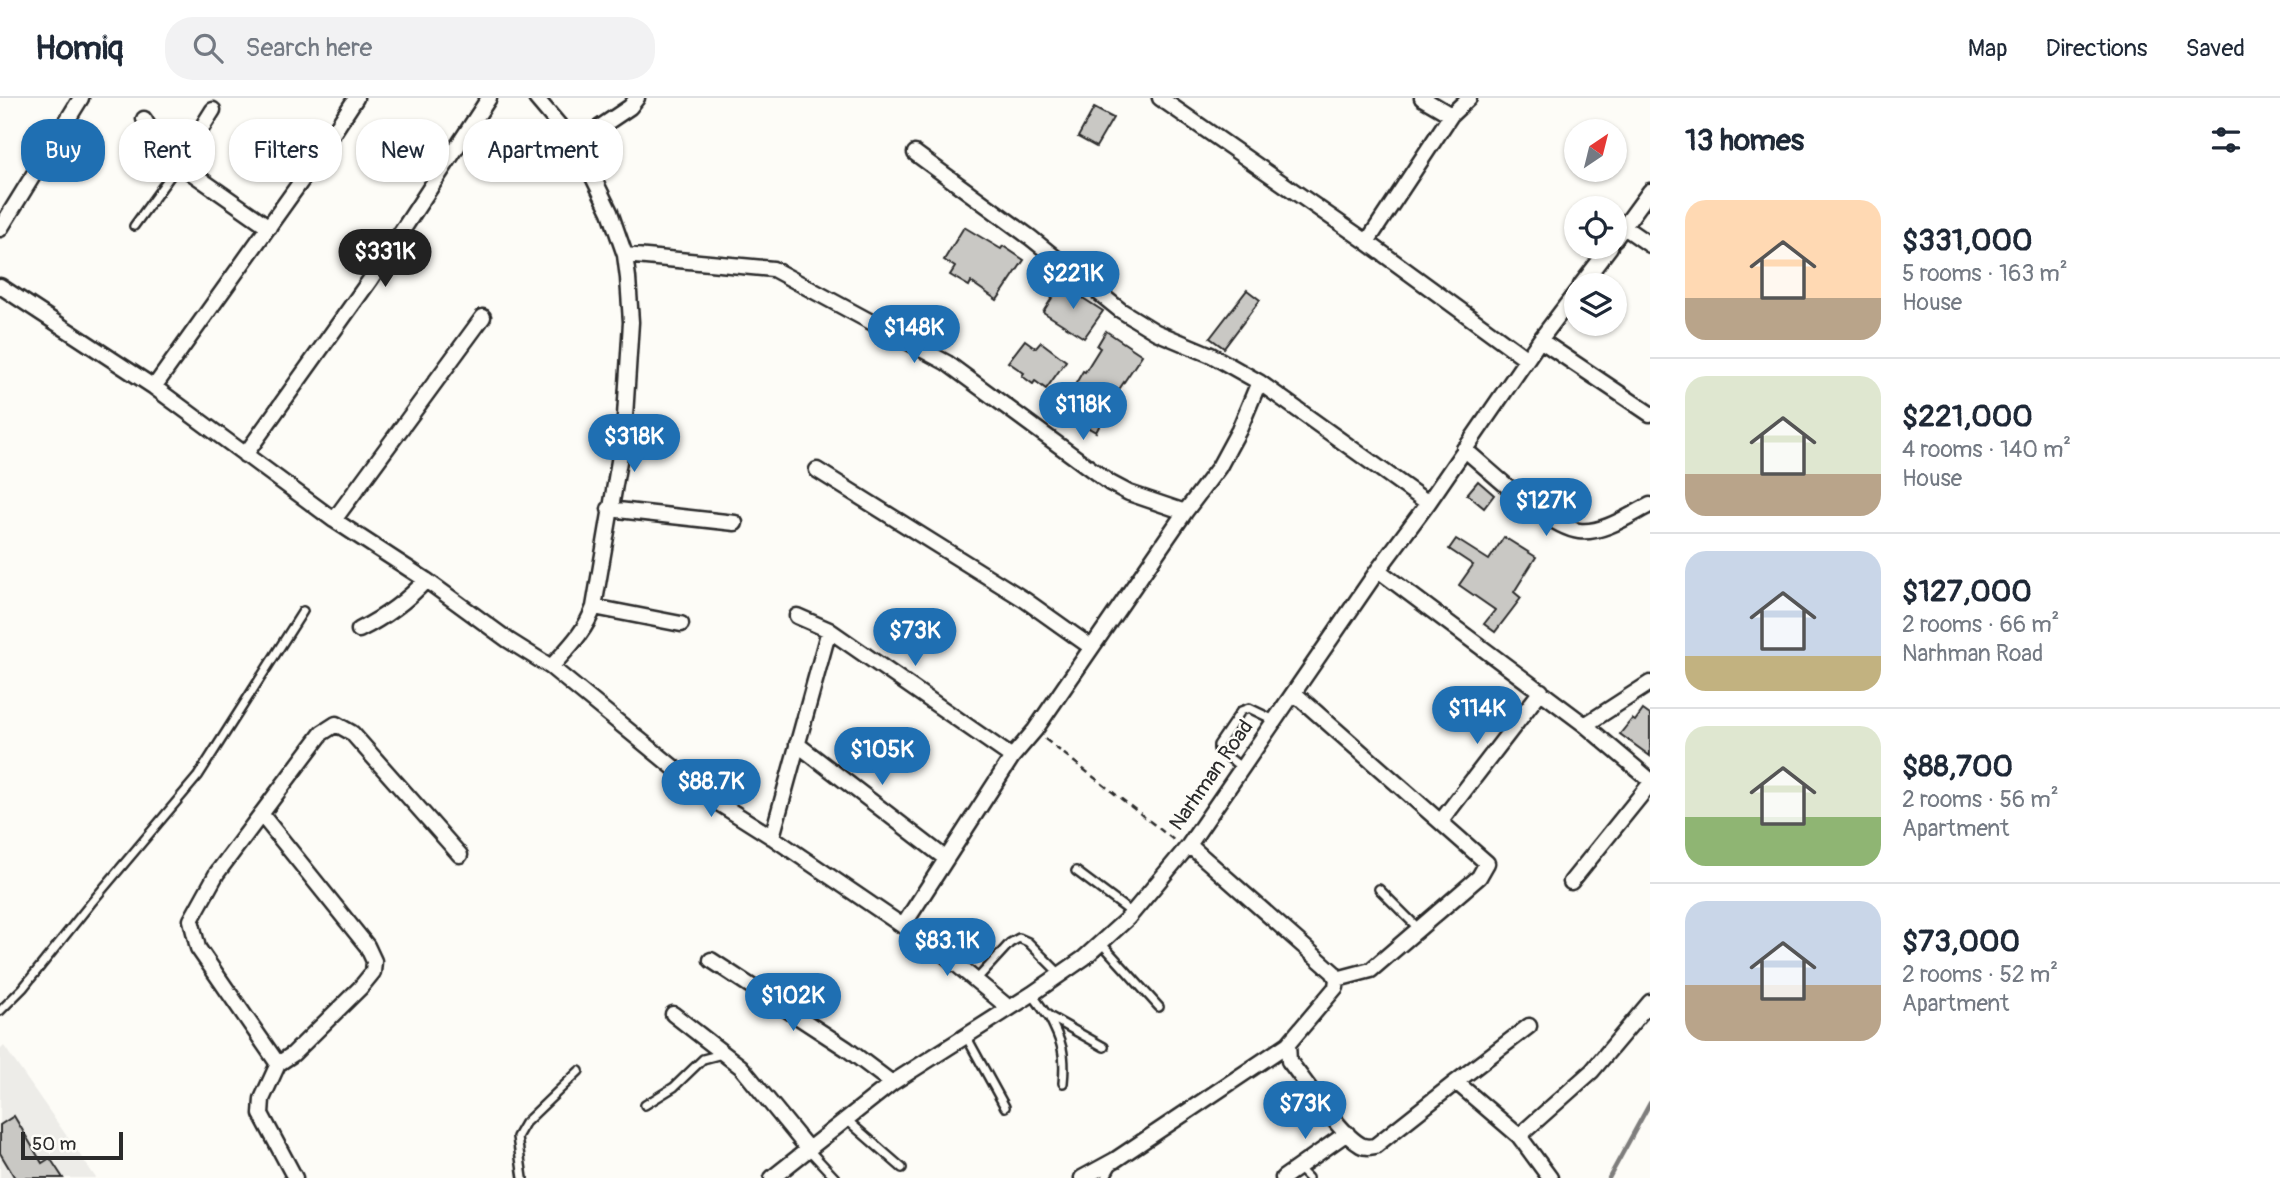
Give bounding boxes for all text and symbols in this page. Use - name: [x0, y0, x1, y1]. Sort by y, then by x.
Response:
- search box: [165, 17, 655, 80]
- text: Homiq: [35, 28, 123, 69]
- icon: search: [189, 29, 227, 67]
- text: Search here: [245, 32, 372, 64]
- text: Map: [1968, 34, 2008, 63]
- text: Directions: [2046, 34, 2147, 63]
- text: Saved: [2185, 34, 2245, 63]
- chip: Buy: [21, 119, 105, 182]
- chip: Rent: [119, 119, 215, 182]
- chip: Filters: [229, 119, 342, 182]
- chip: New: [356, 119, 449, 182]
- chip: Apartment: [463, 119, 623, 182]
- north arrow: [1564, 119, 1628, 182]
- map controls: [1564, 119, 1627, 336]
- icon: filters: [2207, 121, 2245, 159]
- text: 13 homes: [1685, 122, 1804, 159]
- button: locate: [1564, 196, 1627, 259]
- text: $331,000: [1902, 222, 2033, 259]
- icon: home: [1741, 228, 1825, 312]
- pin: $331K: [336, 230, 434, 289]
- text: $331K: [355, 237, 416, 266]
- pin: $221K: [1024, 252, 1122, 311]
- text: $221K: [1042, 259, 1104, 288]
- text: 5 rooms · 163 m²: [1902, 259, 2068, 288]
- button: layers: [1564, 273, 1627, 336]
- text: House: [1902, 288, 1962, 317]
- pin: $148K: [865, 306, 963, 365]
- text: $148K: [884, 313, 944, 342]
- pin: $118K: [1034, 382, 1132, 442]
- text: $118K: [1055, 390, 1111, 419]
- text: $221,000: [1902, 398, 2033, 435]
- icon: home: [1741, 404, 1825, 488]
- pin: $318K: [585, 414, 683, 474]
- text: $318K: [604, 422, 664, 451]
- text: 4 rooms · 140 m²: [1902, 435, 2071, 464]
- text: House: [1902, 464, 1962, 493]
- pin: $127K: [1497, 478, 1595, 538]
- text: $127K: [1516, 486, 1576, 515]
- text: $127,000: [1902, 573, 2032, 610]
- icon: home: [1741, 579, 1825, 663]
- pin: $73K: [874, 608, 956, 668]
- text: 2 rooms · 66 m²: [1902, 610, 2059, 639]
- text: $73K: [889, 616, 941, 645]
- text: Narhman Road: [1902, 639, 2043, 668]
- pin: $114K: [1428, 686, 1526, 746]
- text: $114K: [1448, 694, 1506, 723]
- street label: Narhman Road: [1163, 715, 1259, 836]
- pin: $105K: [833, 728, 931, 787]
- text: $105K: [850, 735, 914, 764]
- text: $88,700: [1902, 748, 2013, 785]
- icon: home: [1741, 754, 1825, 838]
- pin: $88.7K: [654, 760, 768, 819]
- text: $88.7K: [678, 767, 744, 796]
- text: 2 rooms · 56 m²: [1902, 785, 2059, 814]
- text: Apartment: [1902, 814, 2009, 843]
- pin: $83.1K: [890, 918, 1004, 978]
- text: $73,000: [1902, 923, 2020, 960]
- text: $83.1K: [915, 926, 979, 955]
- icon: home: [1741, 929, 1825, 1013]
- text: 2 rooms · 52 m²: [1902, 960, 2058, 989]
- pin: $102K: [744, 974, 842, 1033]
- text: $102K: [761, 981, 825, 1010]
- text: Apartment: [1902, 989, 2009, 1018]
- pin: $73K: [1264, 1082, 1346, 1141]
- text: $73K: [1279, 1089, 1331, 1118]
- scale bar: [21, 1129, 122, 1161]
- text: 50 m: [32, 1132, 76, 1156]

